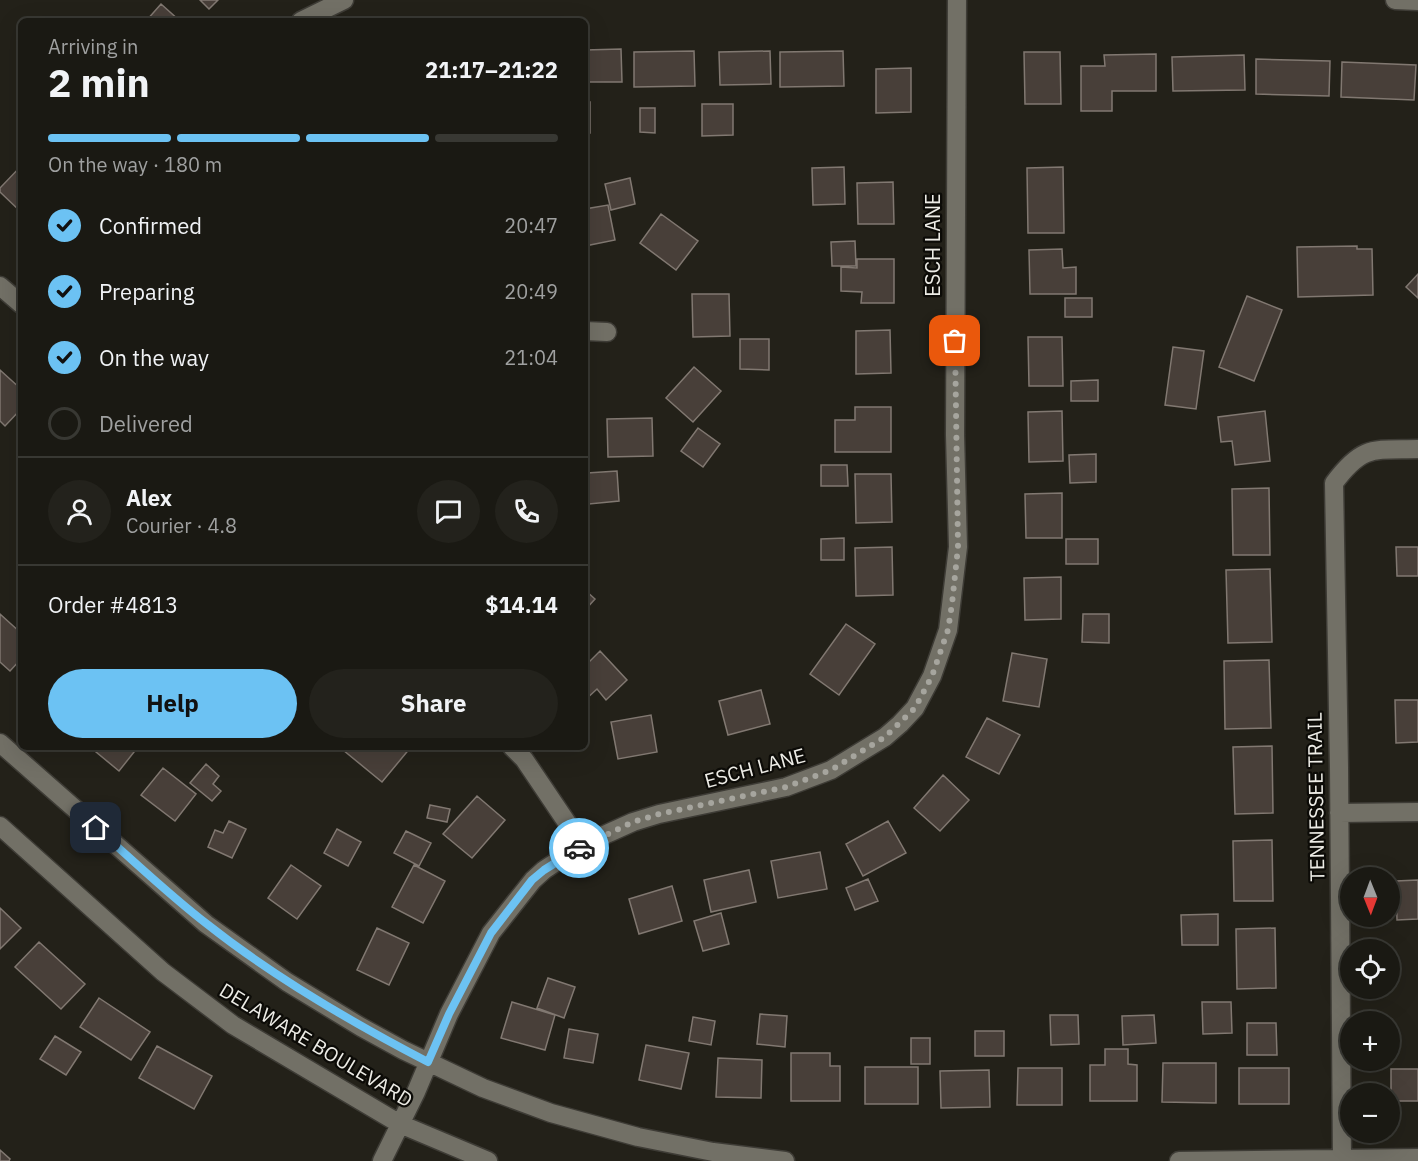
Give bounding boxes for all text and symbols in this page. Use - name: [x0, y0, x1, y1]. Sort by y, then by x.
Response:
- text: Arriving in: [48, 33, 138, 60]
- text: 21:17–21:22: [425, 55, 558, 84]
- text: 2 min: [48, 57, 150, 108]
- text: On the way · 180 m: [48, 151, 222, 178]
- street label: ESCH LANE: [919, 193, 946, 297]
- icon: check: [48, 209, 81, 242]
- text: Confirmed: [99, 211, 202, 240]
- text: 20:47: [504, 212, 558, 239]
- icon: check: [48, 275, 81, 308]
- text: Preparing: [99, 277, 194, 306]
- text: 20:49: [504, 278, 558, 305]
- pin: [929, 315, 980, 366]
- icon: bag: [938, 324, 971, 357]
- icon: check: [48, 341, 81, 374]
- text: On the way: [99, 343, 209, 372]
- text: 21:04: [504, 344, 558, 371]
- text: Delivered: [99, 409, 193, 438]
- button: person: [48, 480, 111, 543]
- button: chat: [417, 480, 480, 543]
- button: phone: [495, 480, 558, 543]
- text: Alex: [126, 483, 172, 512]
- text: Courier · 4.8: [126, 512, 237, 539]
- text: Order #4813: [48, 590, 178, 619]
- text: $14.14: [485, 590, 558, 619]
- button: Help: [48, 669, 297, 738]
- button: Share: [309, 669, 558, 738]
- street label: TENNESSEE TRAIL: [1301, 712, 1330, 882]
- street label: ESCH LANE: [701, 741, 808, 794]
- pin: [70, 802, 121, 853]
- icon: home: [79, 811, 112, 844]
- courier: [549, 818, 609, 878]
- icon: car: [563, 832, 596, 865]
- north arrow: [1340, 867, 1400, 927]
- map controls: [1340, 867, 1400, 1143]
- button: locate: [1340, 939, 1400, 999]
- street label: DELAWARE BOULEVARD: [215, 976, 418, 1113]
- button: +: [1340, 1011, 1400, 1071]
- button: −: [1340, 1083, 1400, 1143]

